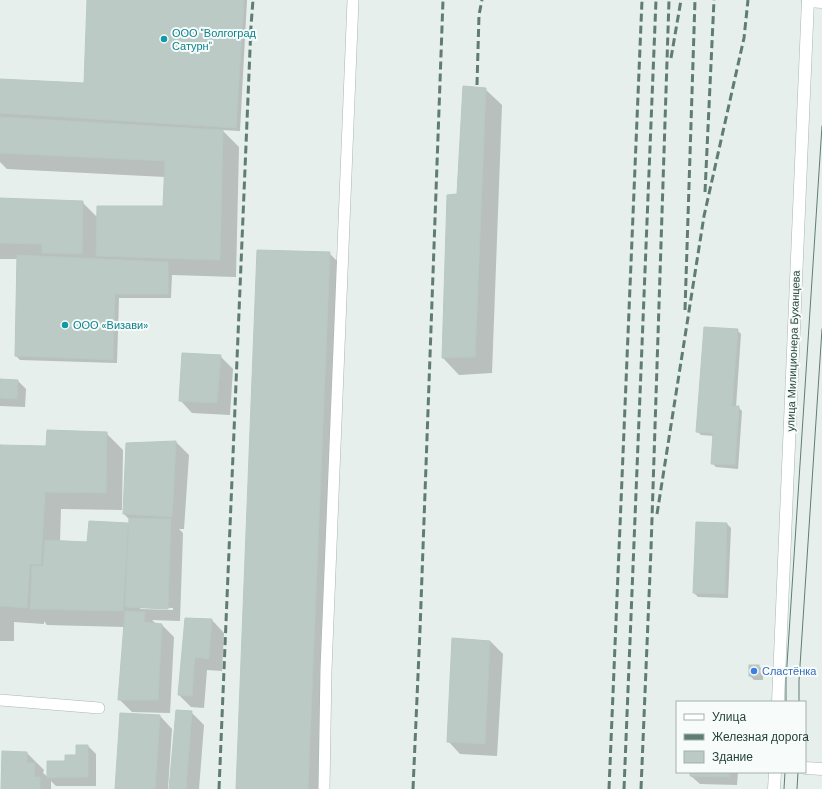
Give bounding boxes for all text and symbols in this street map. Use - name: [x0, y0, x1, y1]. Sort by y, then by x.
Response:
- place label: ООО "Волгоград Сатурн": [172, 26, 257, 53]
- marker: ООО "Волгоград Сатурн": [159, 34, 169, 44]
- street label: улица Милиционера Буханцева: [783, 269, 803, 432]
- place label: ООО «Визави»: [73, 318, 148, 332]
- marker: ООО «Визави»: [60, 320, 70, 330]
- place label: Сластёнка: [762, 664, 817, 678]
- marker: Сластёнка: [749, 666, 759, 676]
- legend: [676, 701, 806, 773]
- text: Улица: [712, 709, 746, 725]
- text: Железная дорога: [712, 729, 809, 745]
- text: Здание: [712, 749, 753, 765]

